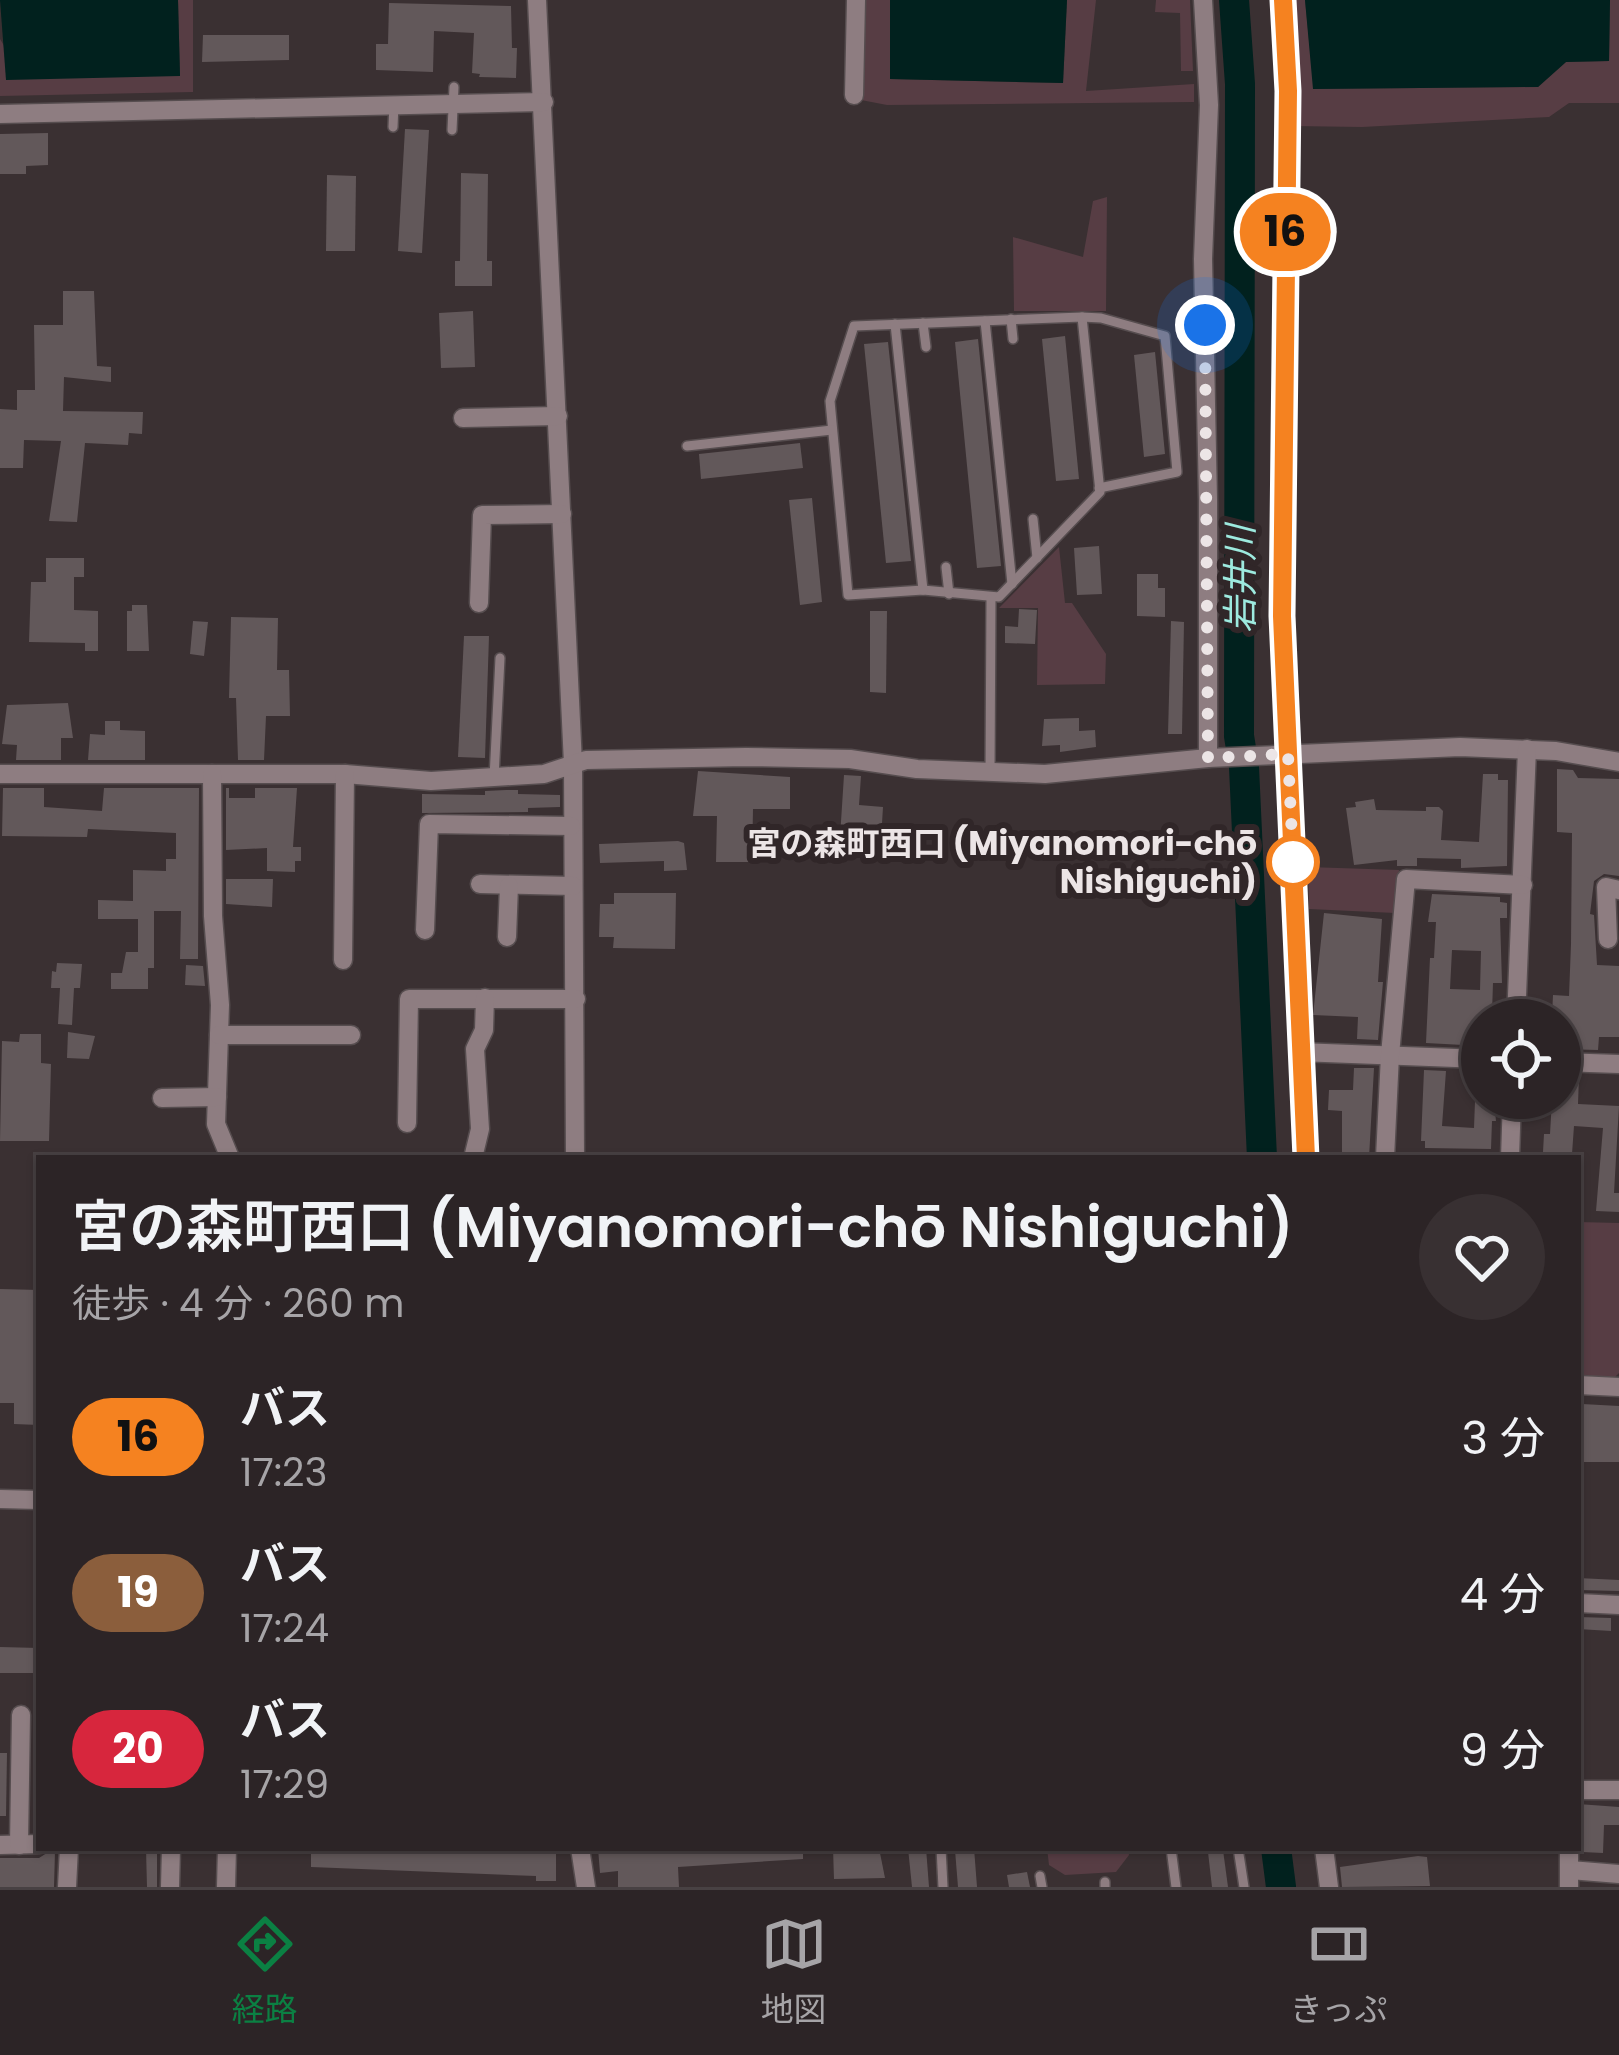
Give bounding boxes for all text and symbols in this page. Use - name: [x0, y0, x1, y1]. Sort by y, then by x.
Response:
- line badge: 16: [1231, 193, 1339, 271]
- text: 16: [1264, 202, 1306, 261]
- your location: [1175, 295, 1235, 355]
- water label: 岩井川: [1215, 521, 1266, 633]
- place label: 宮の森町西口 (Miyanomori-chō Nishiguchi): [748, 820, 1257, 905]
- marker: 宮の森町西口 (Miyanomori-chō Nishiguchi): [1268, 837, 1318, 887]
- map controls: [1461, 999, 1581, 1119]
- button: locate: [1461, 999, 1581, 1119]
- text: 宮の森町西口 (Miyanomori-chō Nishiguchi): [72, 1187, 1294, 1267]
- button: heart: [1419, 1194, 1545, 1320]
- text: 徒歩 · 4 分 · 260 m: [72, 1276, 404, 1331]
- text: バス: [240, 1377, 330, 1440]
- text: 16: [117, 1407, 159, 1466]
- text: 3 分: [1461, 1407, 1545, 1470]
- text: 17:23: [240, 1445, 327, 1500]
- text: バス: [240, 1533, 330, 1596]
- text: 19: [117, 1563, 159, 1622]
- text: 4 分: [1460, 1563, 1545, 1626]
- text: 17:24: [240, 1601, 329, 1656]
- text: バス: [240, 1689, 330, 1752]
- text: 20: [112, 1719, 164, 1778]
- text: 9 分: [1460, 1719, 1545, 1782]
- text: 17:29: [240, 1757, 329, 1812]
- tab: 経路: [232, 1911, 298, 2035]
- tab: 地図: [761, 1911, 827, 2035]
- tab: きっぷ: [1290, 1911, 1387, 2035]

